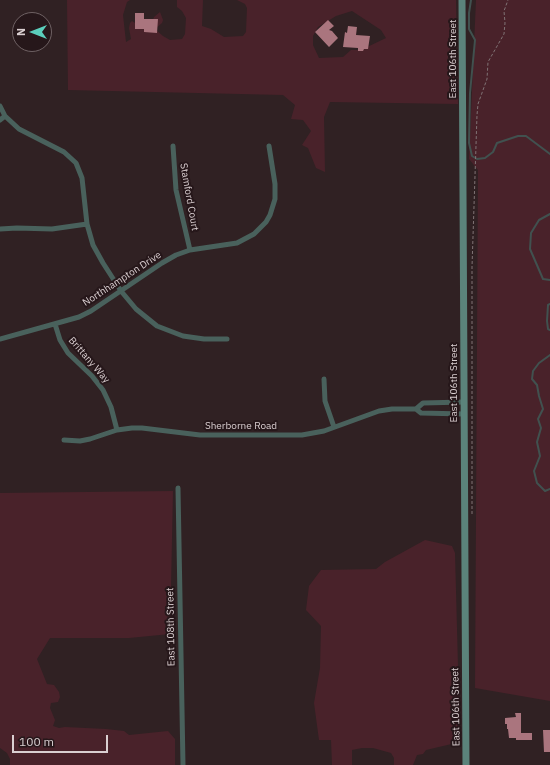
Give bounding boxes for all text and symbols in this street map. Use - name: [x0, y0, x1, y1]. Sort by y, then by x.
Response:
- north arrow: [12, 12, 52, 52]
- street label: East 106th Street: [447, 20, 459, 98]
- text: N: [14, 28, 28, 36]
- street label: Stamford Court: [177, 162, 201, 232]
- street label: Northhampton Drive: [80, 249, 164, 309]
- street label: Brittany Way: [66, 335, 112, 385]
- street label: East 106th Street: [448, 344, 460, 422]
- street label: Sherborne Road: [205, 420, 277, 432]
- street label: East 108th Street: [164, 587, 178, 667]
- street label: East 106th Street: [449, 667, 463, 747]
- scale bar: [14, 727, 110, 753]
- text: 100 m: [19, 734, 54, 749]

